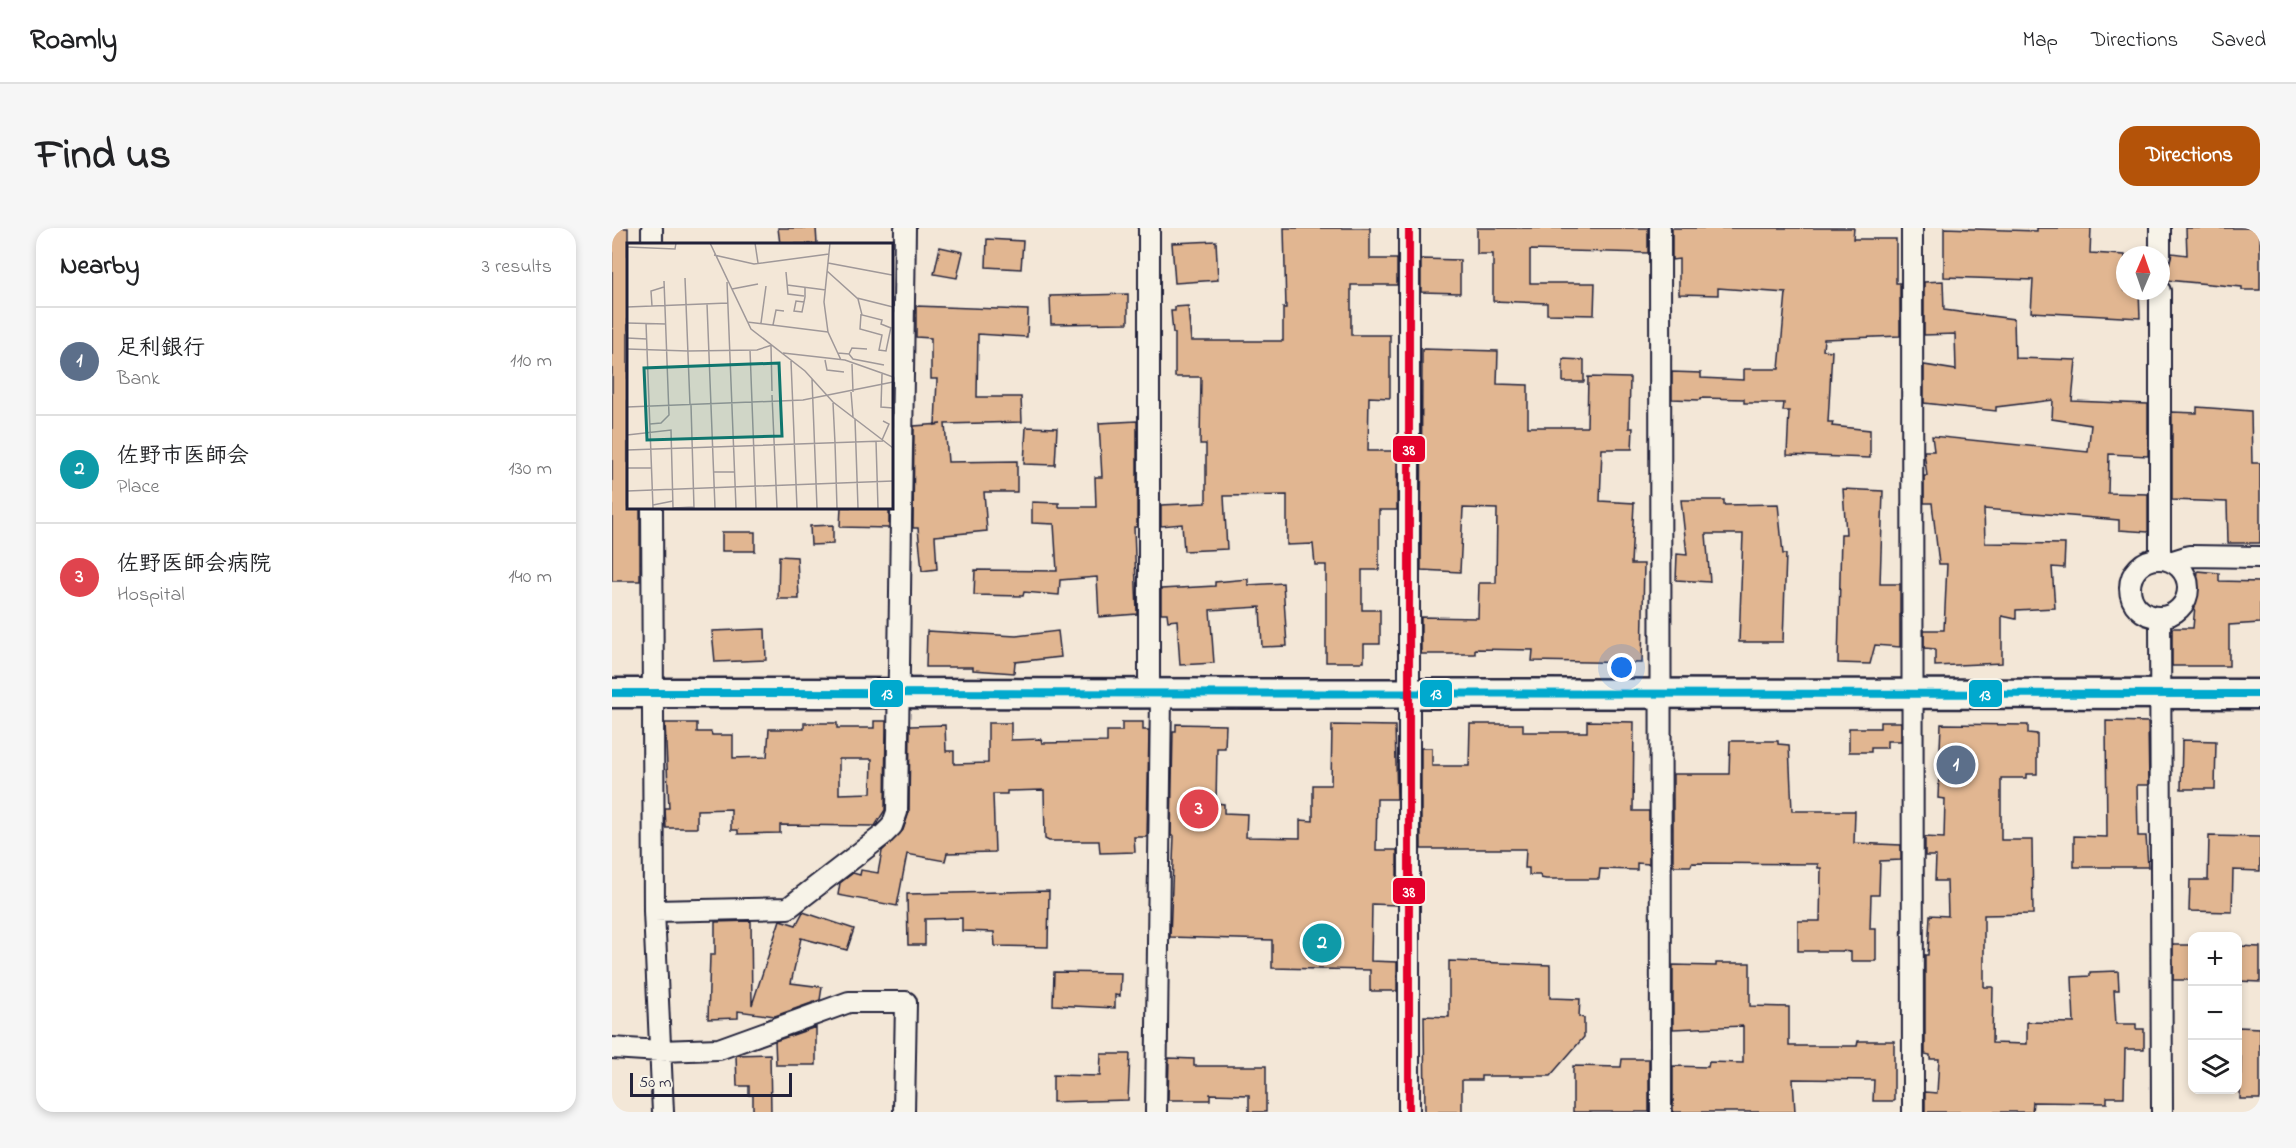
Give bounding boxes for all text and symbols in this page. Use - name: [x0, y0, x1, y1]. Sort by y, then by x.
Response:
- text: Roamly: [30, 21, 117, 62]
- text: Map: [2022, 26, 2058, 56]
- text: Directions: [2091, 26, 2178, 56]
- text: Saved: [2211, 26, 2266, 56]
- text: Find us: [36, 126, 171, 187]
- button: Directions: [2119, 126, 2260, 186]
- inset map: [627, 243, 892, 508]
- north arrow: [2116, 246, 2170, 300]
- text: Nearby: [60, 248, 139, 286]
- text: 3 results: [482, 253, 552, 282]
- text: 足利銀行: [117, 333, 205, 365]
- text: 1: [76, 347, 83, 376]
- text: 110 m: [510, 347, 552, 376]
- text: Bank: [117, 365, 160, 394]
- line badge: 38: [1392, 435, 1426, 463]
- text: 38: [1402, 439, 1415, 463]
- text: 佐野市医師会: [117, 441, 249, 473]
- text: 2: [75, 455, 84, 484]
- text: 130 m: [508, 455, 552, 484]
- text: Place: [117, 473, 159, 502]
- text: 佐野医師会病院: [117, 549, 271, 581]
- text: 3: [75, 563, 84, 592]
- text: 140 m: [508, 563, 552, 592]
- text: Hospital: [117, 581, 185, 610]
- your location: [1607, 653, 1636, 682]
- line badge: 13: [869, 679, 904, 708]
- line badge: 13: [1419, 679, 1453, 708]
- line badge: 13: [1968, 679, 2003, 708]
- text: 13: [881, 683, 893, 707]
- text: 13: [1430, 683, 1442, 707]
- text: 13: [1979, 684, 1991, 708]
- pin: 1: [1936, 742, 1976, 788]
- pin: 3: [1180, 786, 1218, 832]
- line badge: 38: [1392, 877, 1426, 905]
- text: 38: [1402, 881, 1415, 905]
- pin: 2: [1302, 920, 1342, 966]
- map controls: [2188, 932, 2242, 1094]
- button: +: [2188, 932, 2242, 986]
- button: −: [2188, 986, 2242, 1040]
- button: layers: [2188, 1040, 2242, 1094]
- scale bar: [630, 1070, 792, 1098]
- text: 50 m: [639, 1071, 671, 1095]

